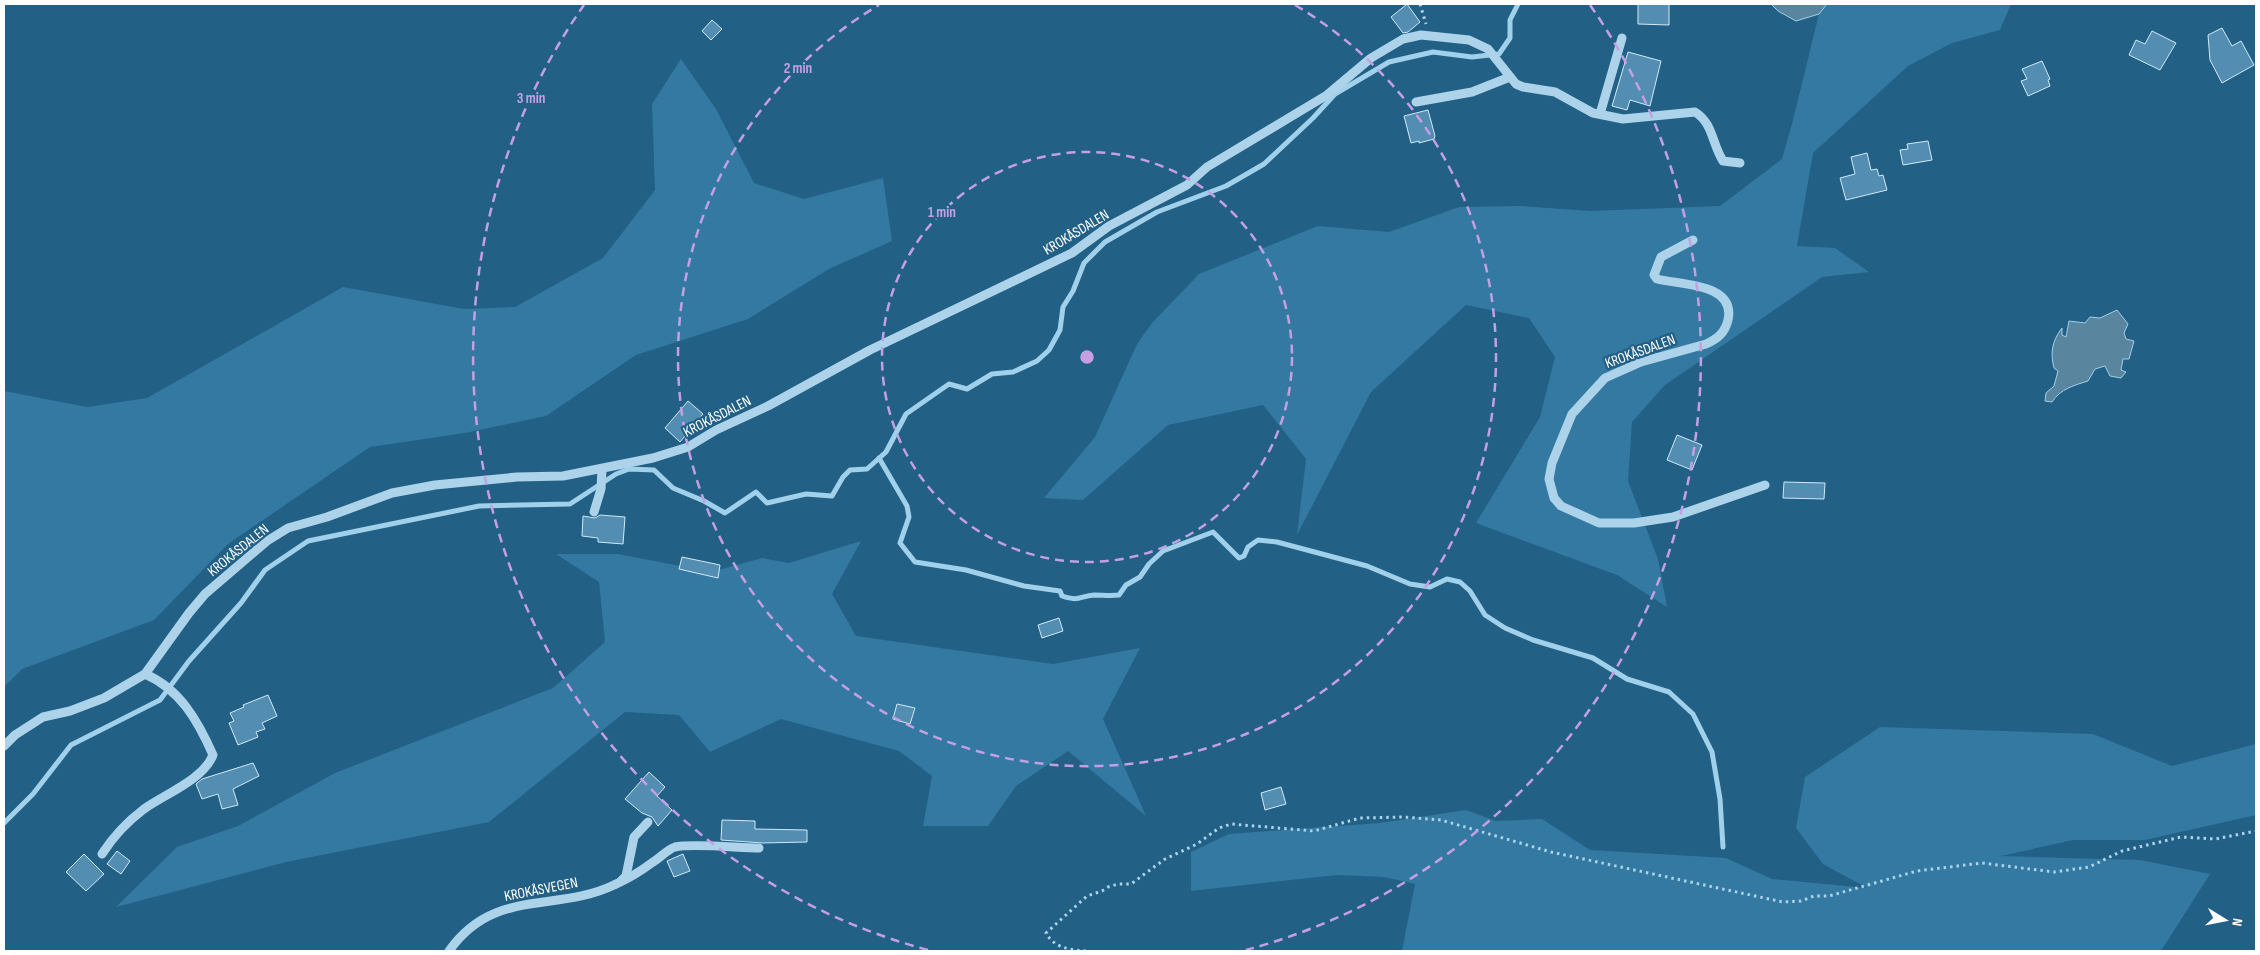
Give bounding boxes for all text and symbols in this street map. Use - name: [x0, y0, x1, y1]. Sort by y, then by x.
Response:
- text: 2 min: [784, 59, 812, 78]
- text: 3 min: [517, 89, 545, 108]
- text: 1 min: [928, 203, 956, 222]
- street label: KROKÅSDALEN: [1040, 205, 1113, 260]
- street label: KROKÅSDALEN: [1602, 330, 1678, 373]
- centre of rings: [1078, 348, 1096, 366]
- street label: KROKÅSDALEN: [680, 391, 754, 442]
- street label: KROKÅSDALEN: [204, 520, 273, 581]
- street label: KROKÅSVEGEN: [503, 873, 580, 906]
- north arrow: [2200, 895, 2250, 945]
- text: N: [2228, 917, 2246, 927]

